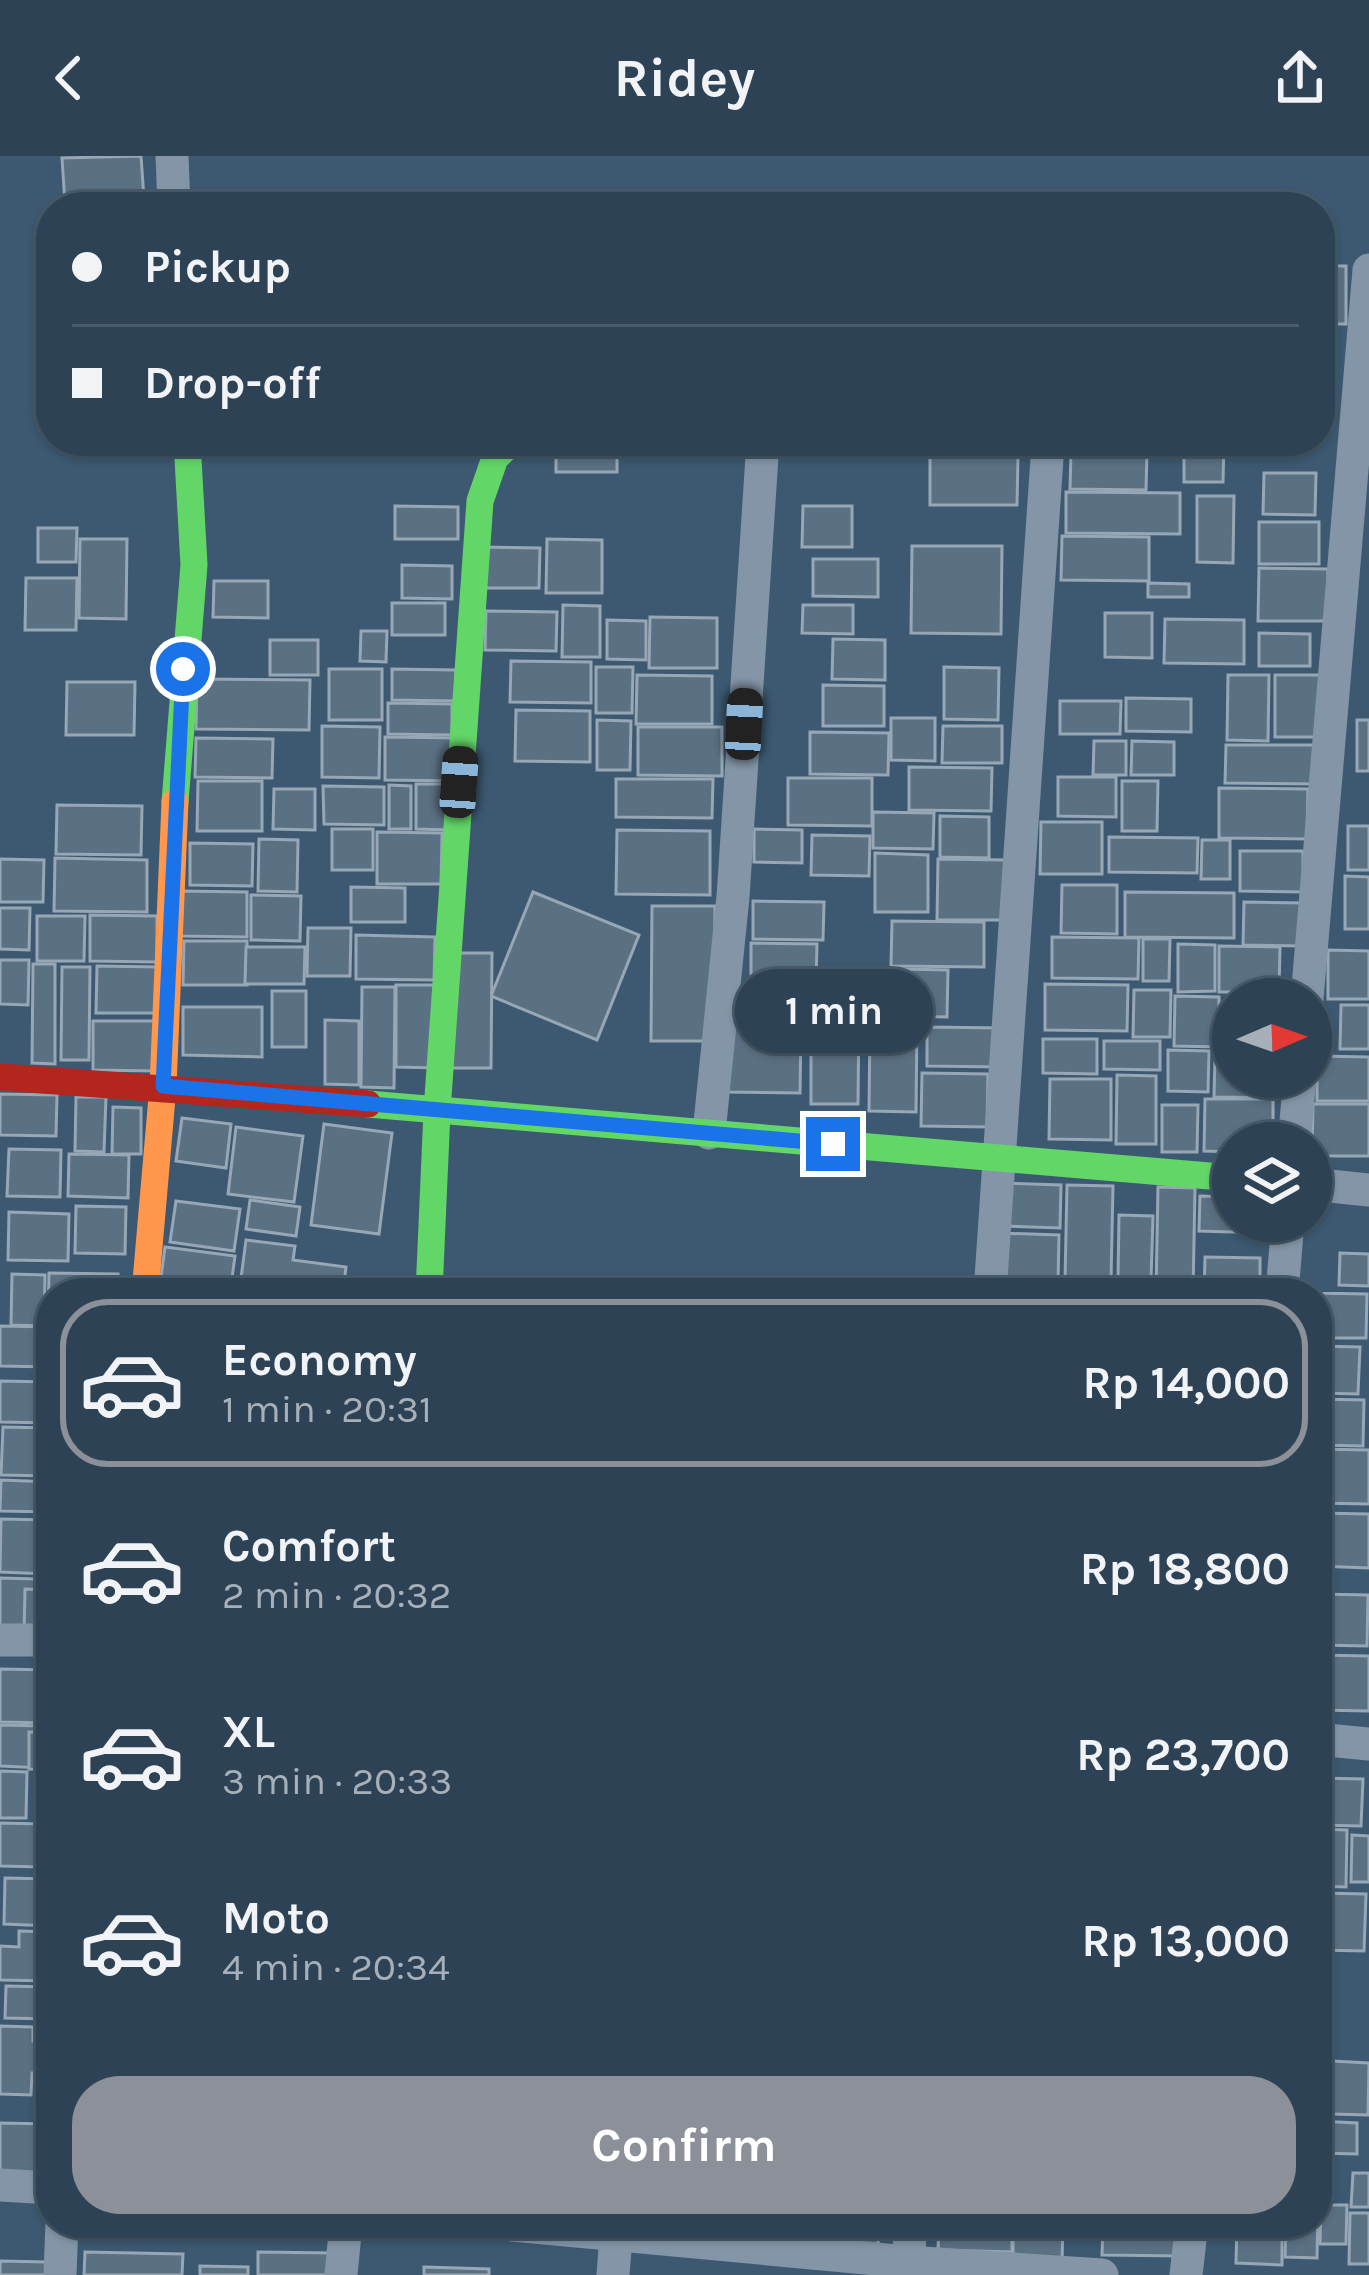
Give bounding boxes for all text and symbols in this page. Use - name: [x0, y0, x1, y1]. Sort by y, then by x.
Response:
- icon: back: [36, 45, 102, 111]
- icon: share: [1267, 45, 1333, 111]
- text: Ridey: [614, 46, 755, 110]
- text: Pickup: [144, 241, 291, 293]
- text: Drop-off: [144, 357, 321, 409]
- route start: [156, 642, 210, 696]
- car: [724, 687, 764, 761]
- car: [439, 745, 479, 819]
- callout: 1 min: [734, 970, 932, 1054]
- north arrow: [1212, 978, 1332, 1098]
- map controls: [1212, 978, 1332, 1242]
- text: 1 min: [785, 988, 883, 1034]
- route end: [806, 1117, 860, 1171]
- button: layers: [1212, 1122, 1332, 1242]
- icon: car: [78, 1329, 186, 1437]
- text: Economy: [222, 1334, 417, 1386]
- text: Rp 14,000: [1083, 1357, 1290, 1409]
- text: 1 min · 20:31: [222, 1386, 432, 1432]
- icon: car: [78, 1515, 186, 1623]
- text: Comfort: [222, 1520, 396, 1572]
- text: Rp 18,800: [1080, 1543, 1290, 1595]
- text: 2 min · 20:32: [222, 1572, 451, 1618]
- icon: car: [78, 1701, 186, 1809]
- text: XL: [222, 1706, 275, 1758]
- text: Rp 23,700: [1076, 1729, 1290, 1781]
- text: 3 min · 20:33: [222, 1758, 452, 1804]
- icon: car: [78, 1887, 186, 1995]
- text: Moto: [222, 1892, 330, 1944]
- text: Rp 13,000: [1081, 1915, 1290, 1967]
- text: 4 min · 20:34: [222, 1944, 450, 1990]
- button: Confirm: [72, 2076, 1296, 2214]

